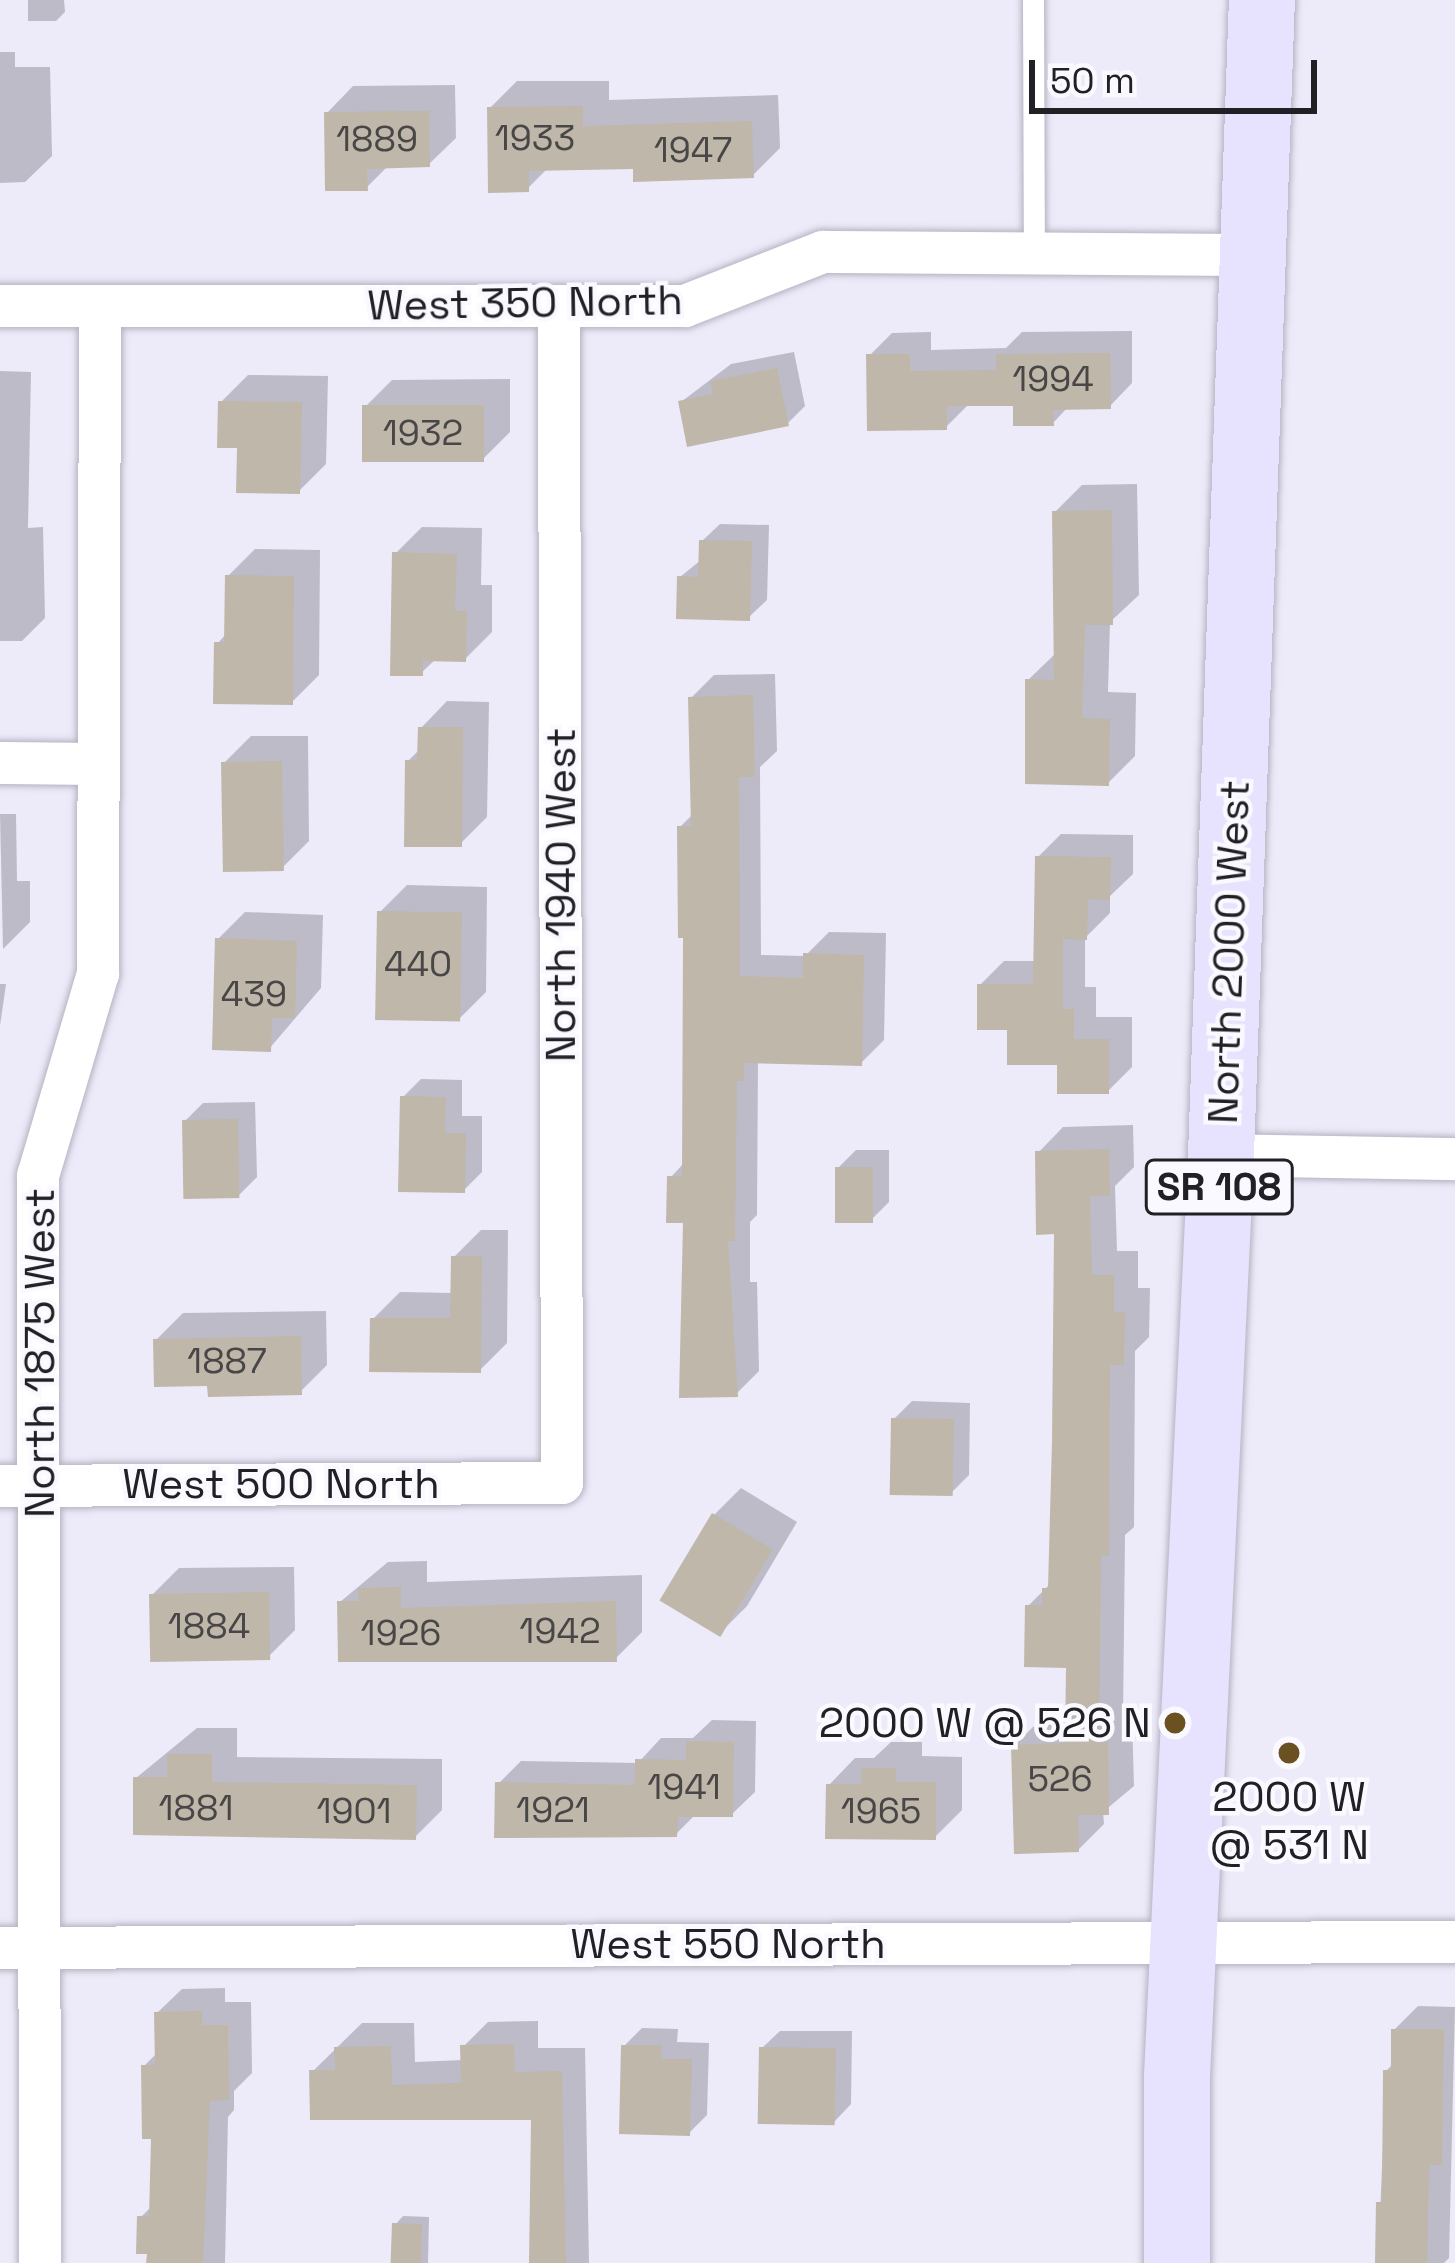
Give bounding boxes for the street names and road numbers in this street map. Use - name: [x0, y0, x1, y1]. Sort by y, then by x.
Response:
- street label: West 350 North: [367, 275, 683, 331]
- street label: North 1940 West: [536, 728, 586, 1062]
- street label: North 2000 West: [1198, 779, 1260, 1125]
- road number: SR 108: [1144, 1154, 1294, 1220]
- street label: North 1875 West: [15, 1188, 65, 1518]
- street label: West 500 North: [122, 1459, 440, 1509]
- street label: West 550 North: [570, 1919, 886, 1969]

